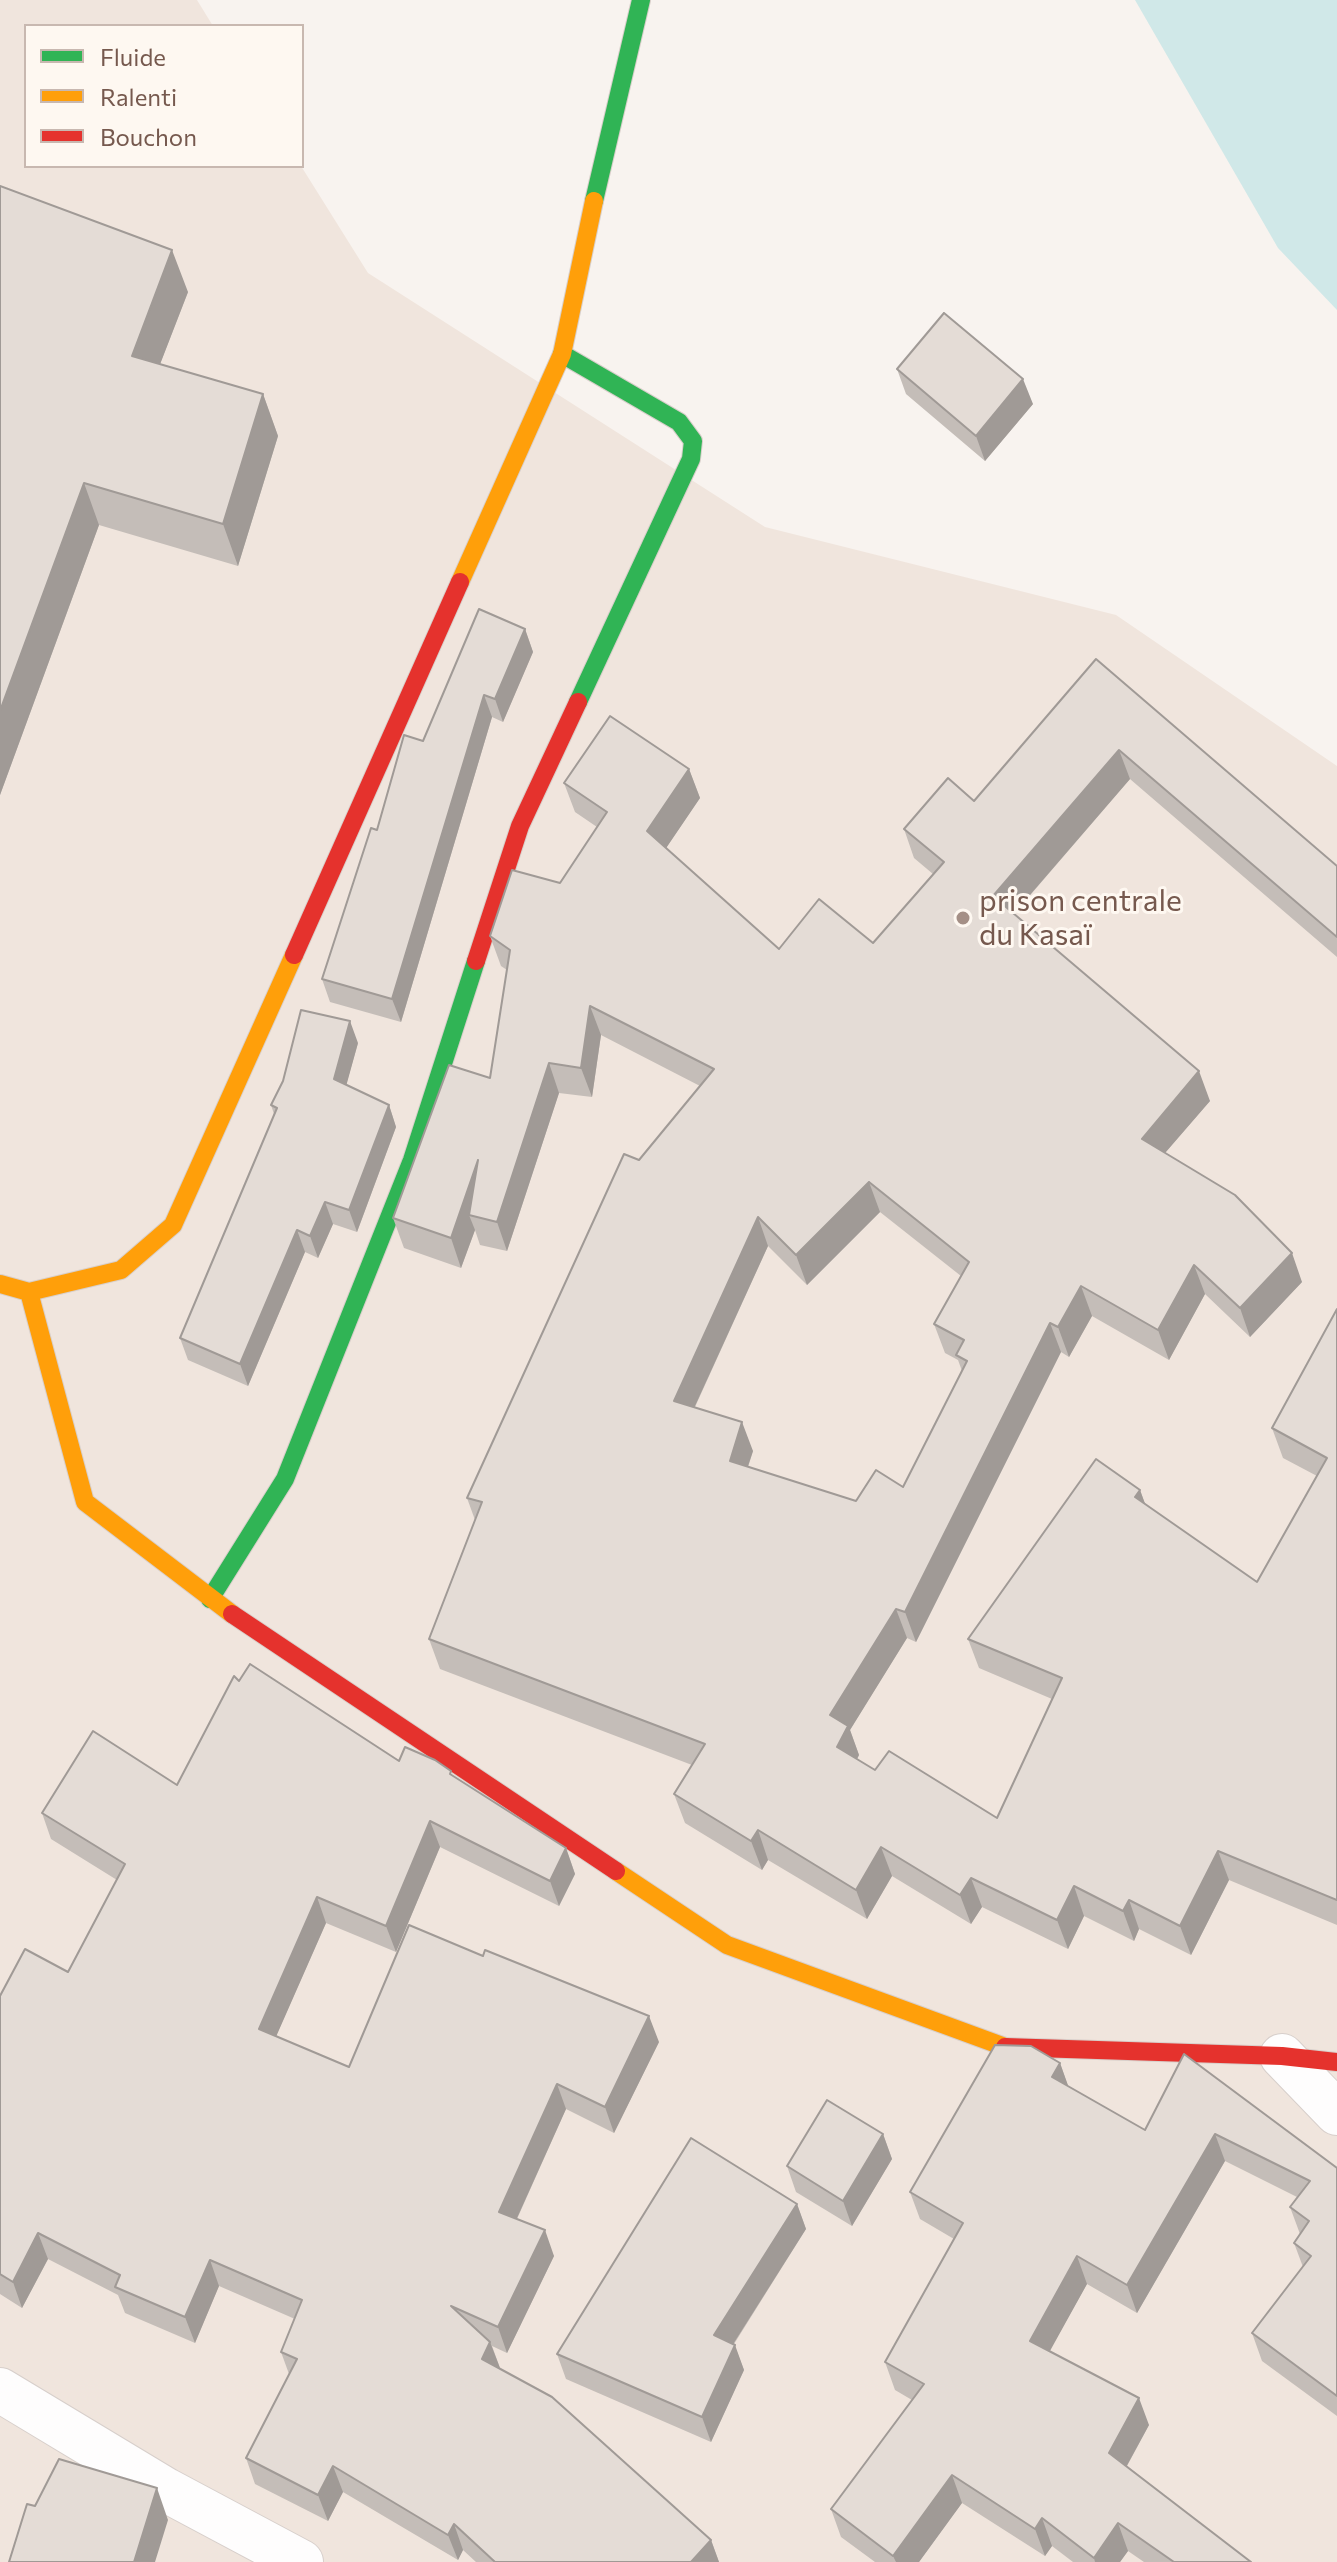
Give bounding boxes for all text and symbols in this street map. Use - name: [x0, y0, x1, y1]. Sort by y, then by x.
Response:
- legend: [24, 24, 304, 168]
- text: Fluide: [100, 42, 166, 71]
- text: Ralenti: [100, 82, 177, 111]
- text: Bouchon: [100, 122, 197, 151]
- place label: prison centrale du Kasaï: [979, 883, 1182, 954]
- marker: prison centrale du Kasaï: [954, 909, 972, 927]

